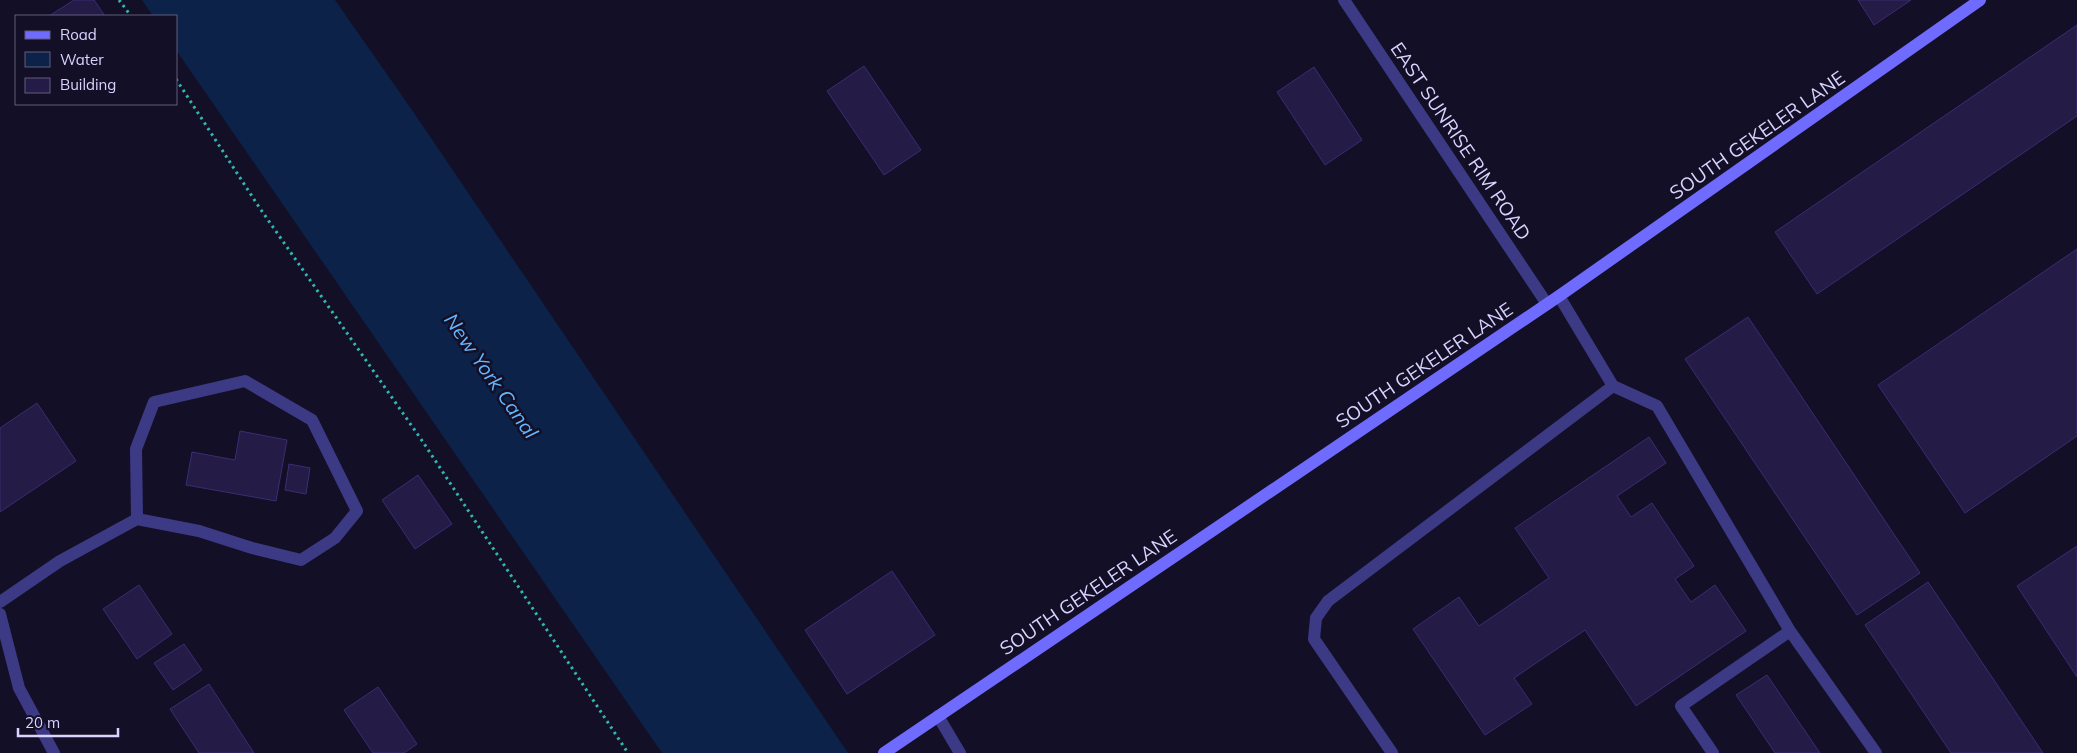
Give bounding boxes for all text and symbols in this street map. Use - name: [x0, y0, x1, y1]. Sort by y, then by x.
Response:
- legend: [15, 15, 178, 105]
- text: Road: [60, 25, 97, 44]
- street label: EAST SUNRISE RIM ROAD: [1386, 37, 1536, 245]
- text: Water: [60, 50, 104, 69]
- street label: SOUTH GEKELER LANE: [1665, 65, 1849, 205]
- text: Building: [60, 75, 116, 94]
- street label: SOUTH GEKELER LANE: [1331, 297, 1517, 433]
- water label: New York Canal: [439, 308, 544, 443]
- street label: SOUTH GEKELER LANE: [995, 524, 1181, 660]
- scale bar: [18, 706, 118, 738]
- text: 20 m: [25, 713, 60, 732]

